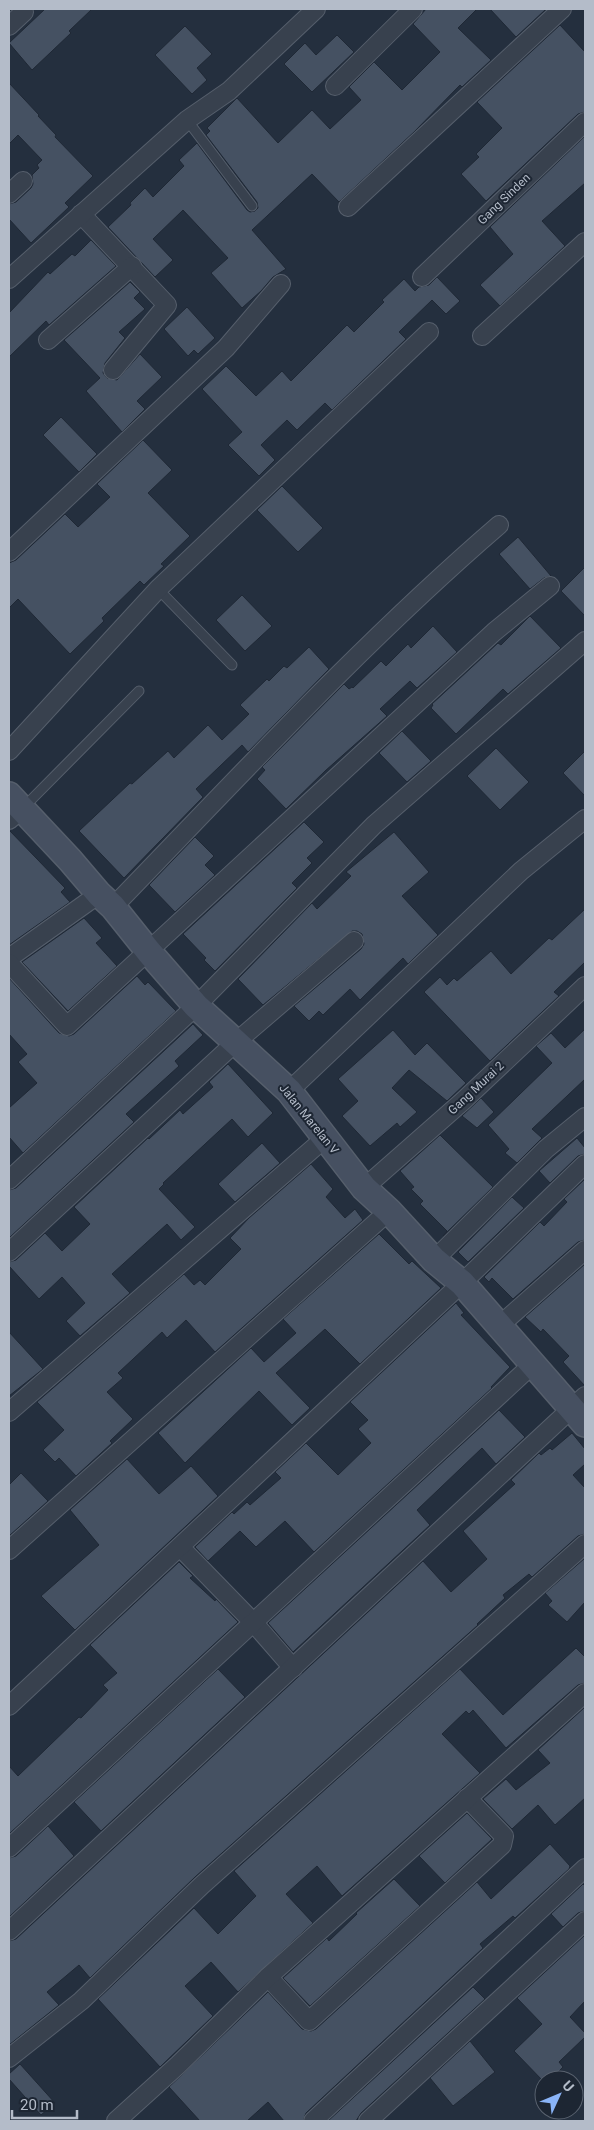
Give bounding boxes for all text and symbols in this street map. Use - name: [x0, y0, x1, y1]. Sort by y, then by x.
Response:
- street label: Gang Sinden: [475, 171, 533, 227]
- street label: Gang Murai 2: [445, 1058, 507, 1117]
- street label: Jalan Marelan V: [276, 1081, 342, 1157]
- north arrow: [534, 2070, 584, 2120]
- text: U: [559, 2077, 577, 2095]
- scale bar: [12, 2088, 78, 2120]
- text: 20 m: [20, 2096, 54, 2114]

